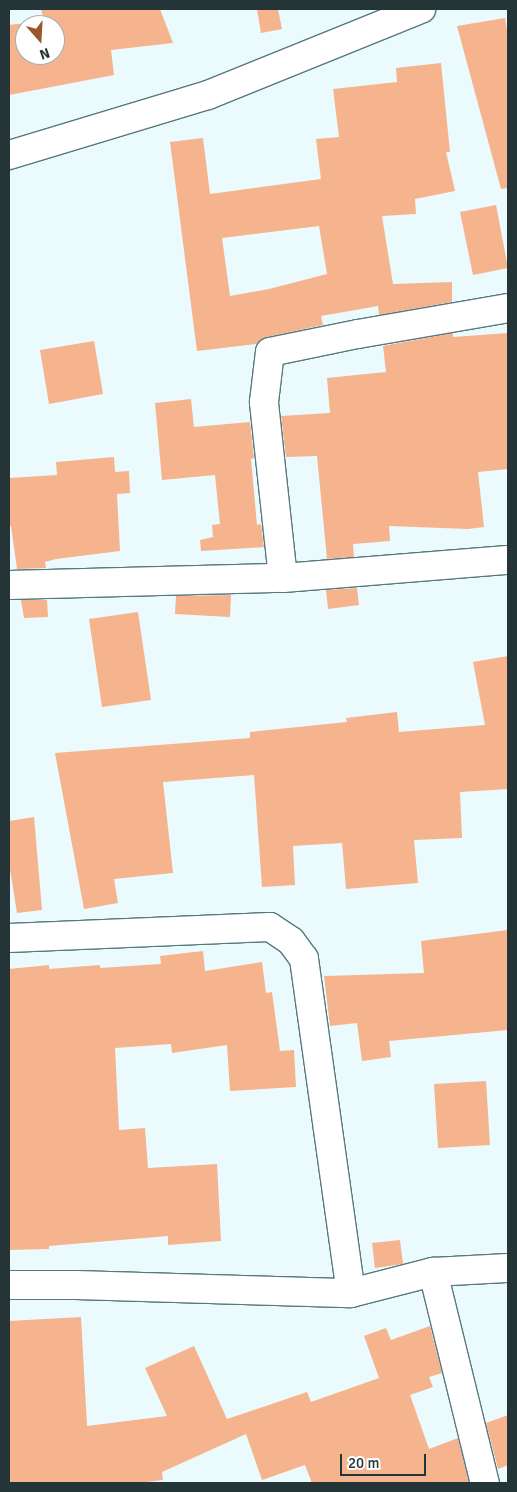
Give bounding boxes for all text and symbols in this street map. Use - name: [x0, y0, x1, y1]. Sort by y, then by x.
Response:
- north arrow: [15, 15, 65, 65]
- text: N: [37, 44, 52, 63]
- scale bar: [342, 1444, 428, 1476]
- text: 20 m: [348, 1454, 379, 1472]

